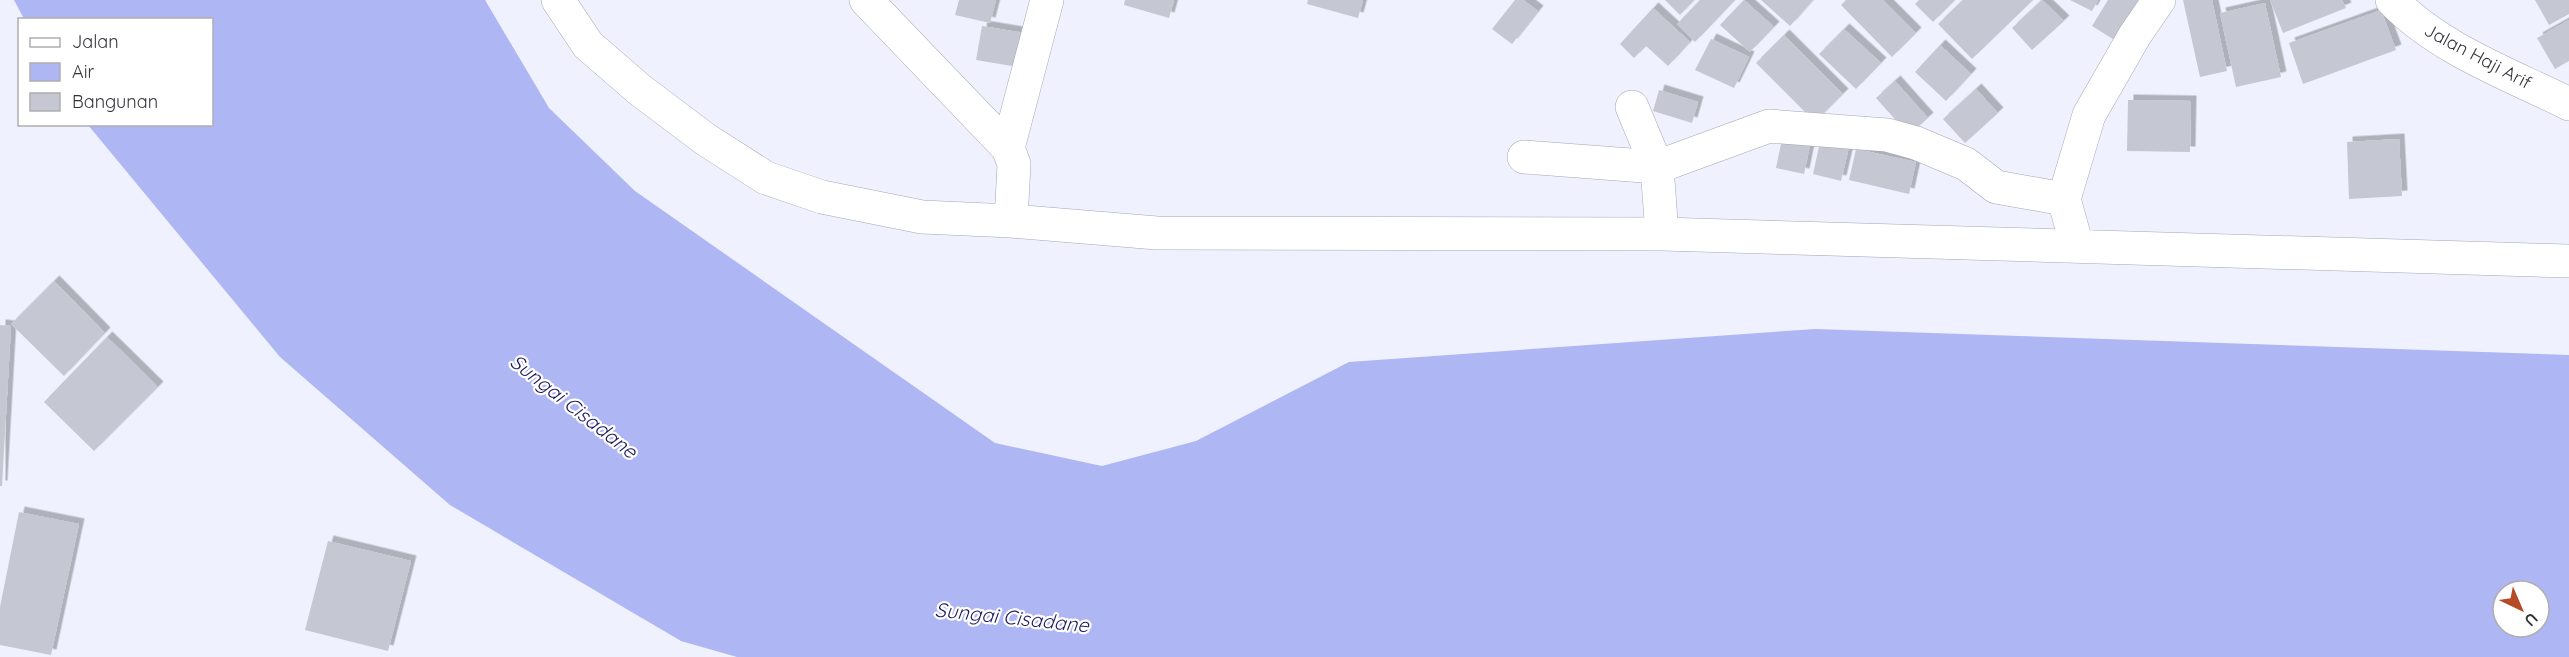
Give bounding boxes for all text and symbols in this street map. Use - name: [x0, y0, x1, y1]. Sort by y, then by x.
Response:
- legend: [18, 18, 213, 126]
- street label: Jalan Haji Arif: [2421, 18, 2536, 94]
- text: Jalan: [72, 30, 119, 53]
- text: Air: [72, 60, 94, 83]
- text: Bangunan: [72, 90, 158, 113]
- water label: Sungai Cisadane: [505, 349, 643, 464]
- north arrow: [2491, 579, 2551, 639]
- water label: Sungai Cisadane: [934, 596, 1091, 638]
- text: U: [2520, 609, 2542, 631]

